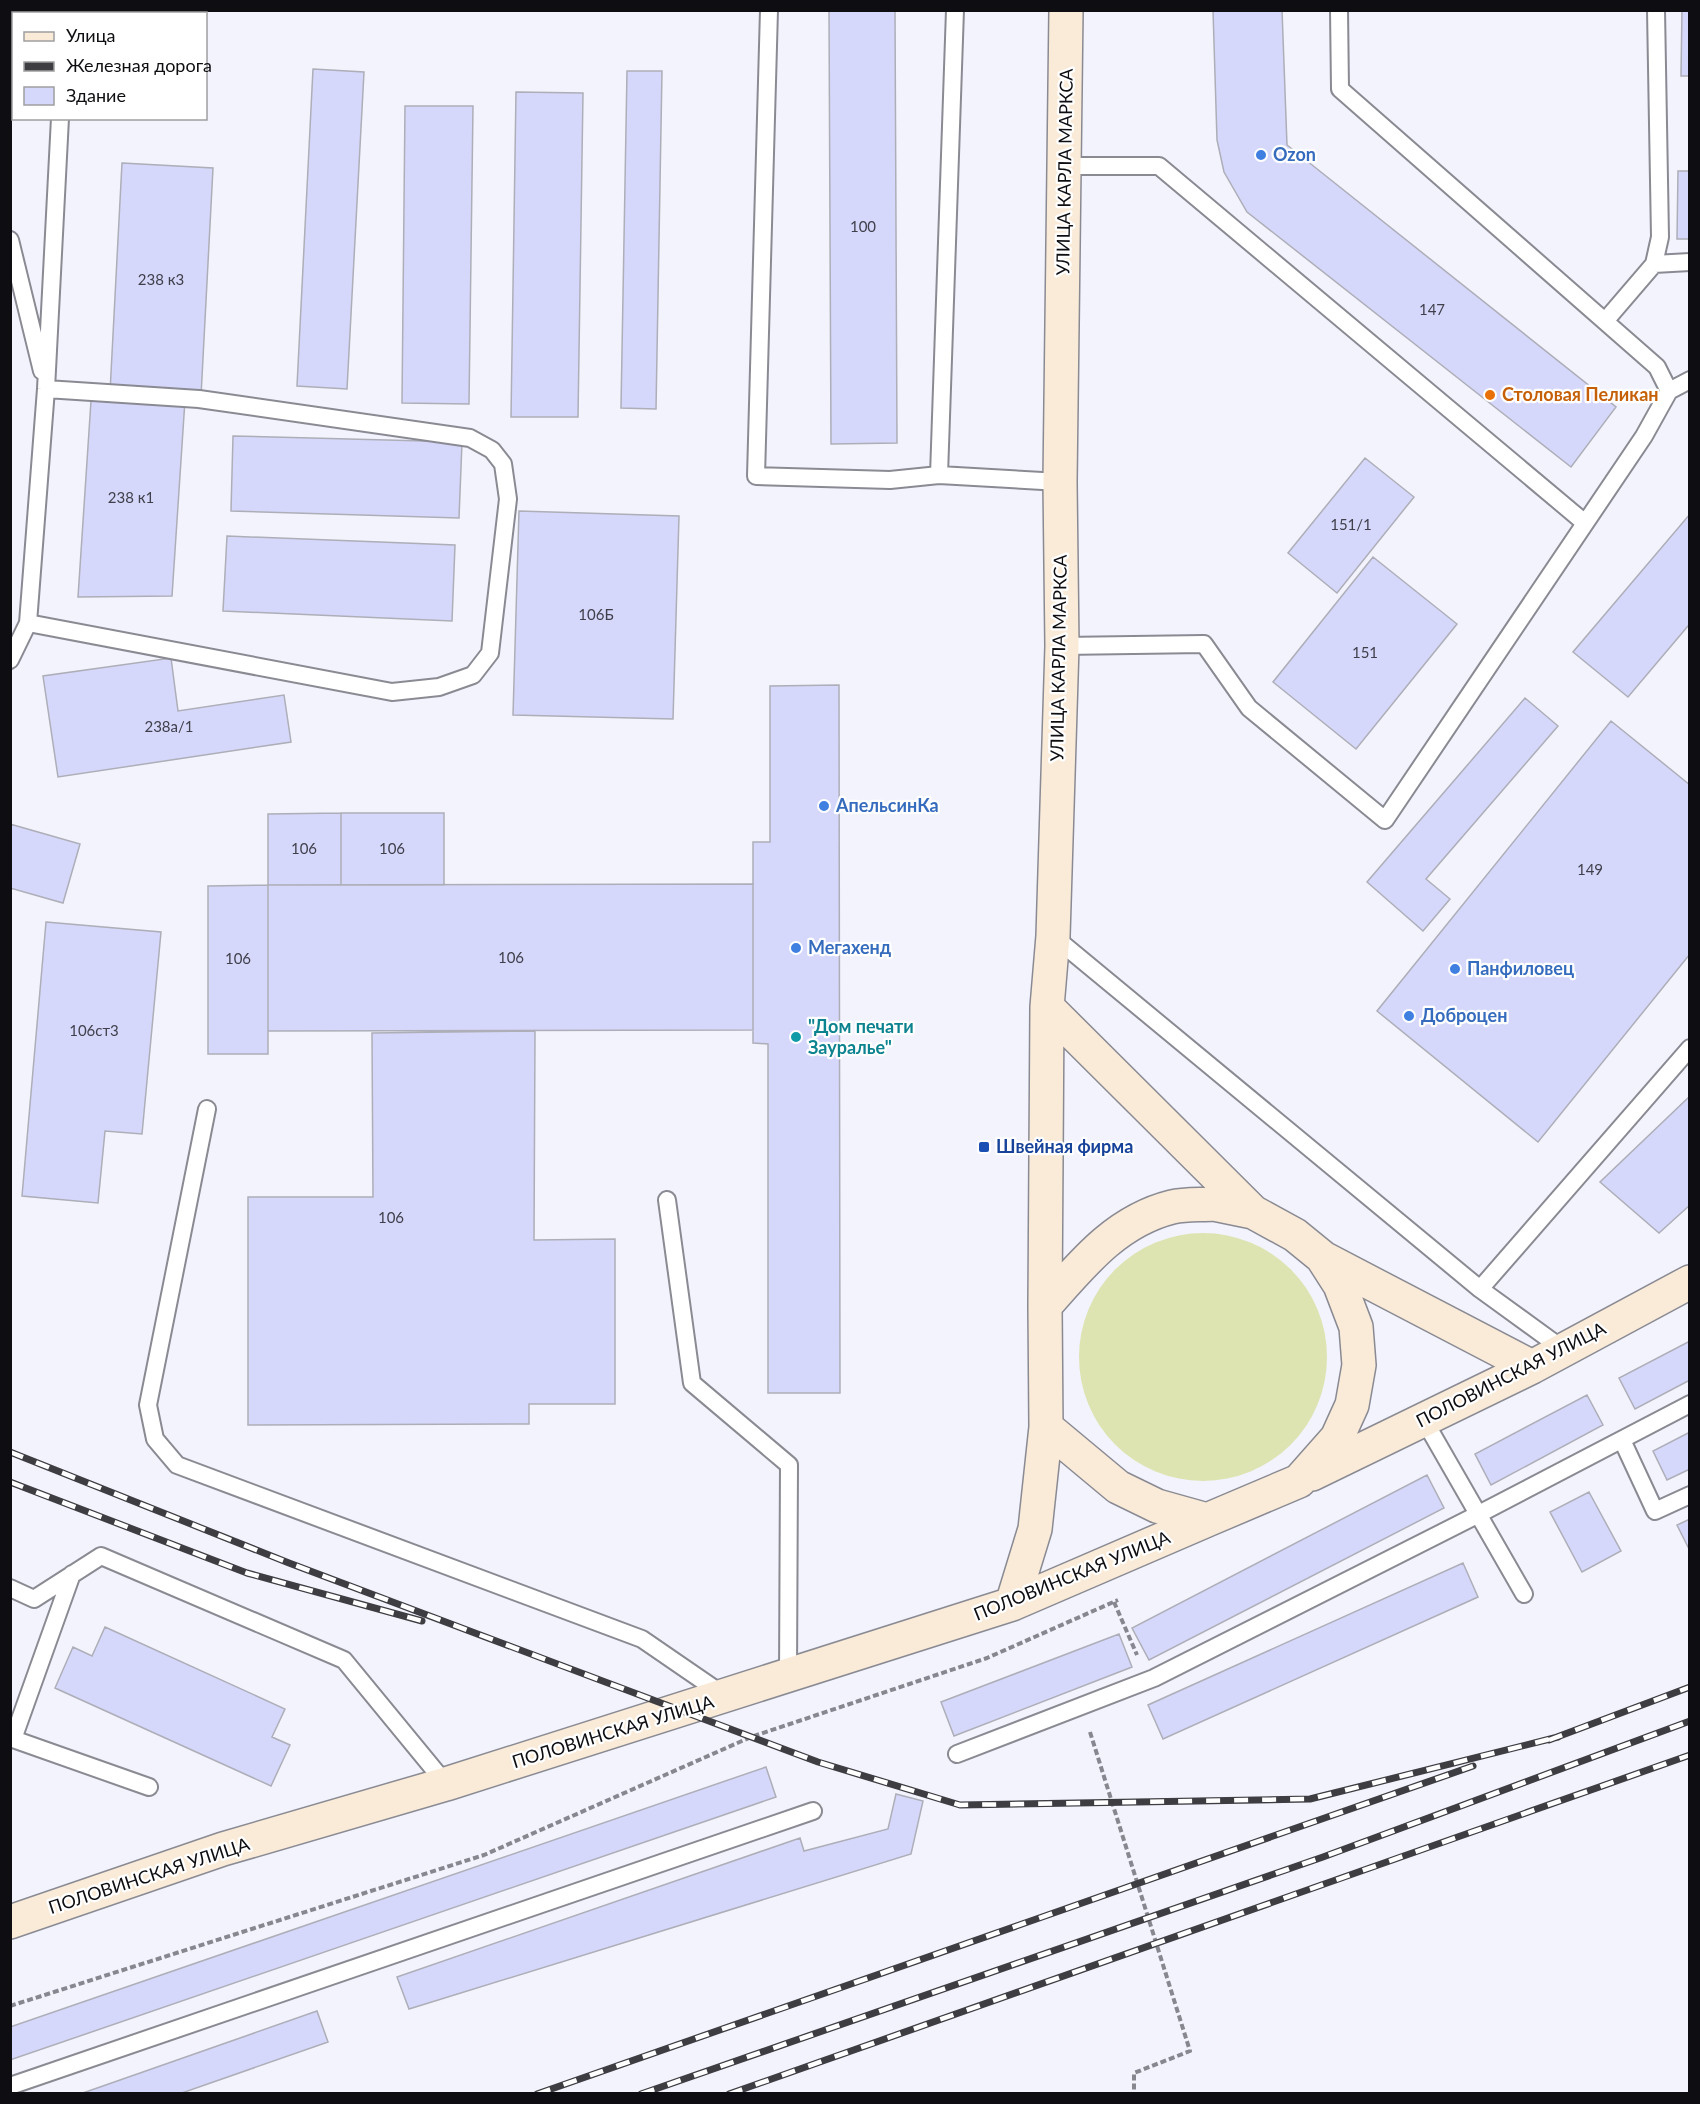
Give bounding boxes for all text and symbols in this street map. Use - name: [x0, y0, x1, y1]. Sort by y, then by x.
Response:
- legend: [12, 12, 207, 120]
- text: Улица: [66, 24, 116, 46]
- text: Железная дорога: [66, 54, 212, 76]
- street label: УЛИЦА КАРЛА МАРКСА: [1051, 67, 1077, 276]
- text: Здание: [66, 84, 126, 106]
- place label: Ozon: [1273, 143, 1316, 165]
- marker: Ozon: [1254, 148, 1268, 162]
- house number: 100: [850, 217, 876, 235]
- house number: 238 к3: [138, 270, 184, 288]
- house number: 147: [1419, 300, 1445, 318]
- place label: Столовая Пеликан: [1502, 383, 1659, 405]
- marker: Столовая Пеликан: [1483, 388, 1497, 402]
- house number: 238 к1: [108, 488, 154, 506]
- house number: 151/1: [1330, 515, 1372, 533]
- street label: УЛИЦА КАРЛА МАРКСА: [1045, 553, 1071, 762]
- house number: 106Б: [578, 605, 614, 623]
- house number: 151: [1352, 643, 1378, 661]
- house number: 238а/1: [144, 717, 194, 735]
- place label: АпельсинКа: [835, 794, 939, 816]
- marker: АпельсинКа: [817, 799, 831, 813]
- house number: 106: [291, 839, 317, 857]
- house number: 106: [379, 839, 405, 857]
- house number: 149: [1577, 860, 1603, 878]
- place label: Мегахенд: [808, 936, 892, 958]
- marker: Мегахенд: [789, 941, 803, 955]
- house number: 106: [498, 948, 524, 966]
- house number: 106: [225, 949, 251, 967]
- place label: Панфиловец: [1467, 957, 1574, 979]
- marker: Панфиловец: [1448, 962, 1462, 976]
- place label: Доброцен: [1421, 1004, 1507, 1026]
- marker: Доброцен: [1402, 1009, 1416, 1023]
- place label: "Дом печати Зауралье": [808, 1015, 914, 1058]
- house number: 106ст3: [69, 1021, 119, 1039]
- marker: "Дом печати Зауралье": [789, 1030, 803, 1044]
- place label: Швейная фирма: [996, 1135, 1133, 1157]
- marker: Швейная фирма: [977, 1140, 991, 1154]
- house number: 106: [378, 1208, 404, 1226]
- street label: ПОЛОВИНСКАЯ УЛИЦА: [1412, 1316, 1610, 1432]
- street label: ПОЛОВИНСКАЯ УЛИЦА: [970, 1525, 1174, 1625]
- street label: ПОЛОВИНСКАЯ УЛИЦА: [509, 1690, 717, 1772]
- street label: ПОЛОВИНСКАЯ УЛИЦА: [45, 1832, 253, 1918]

